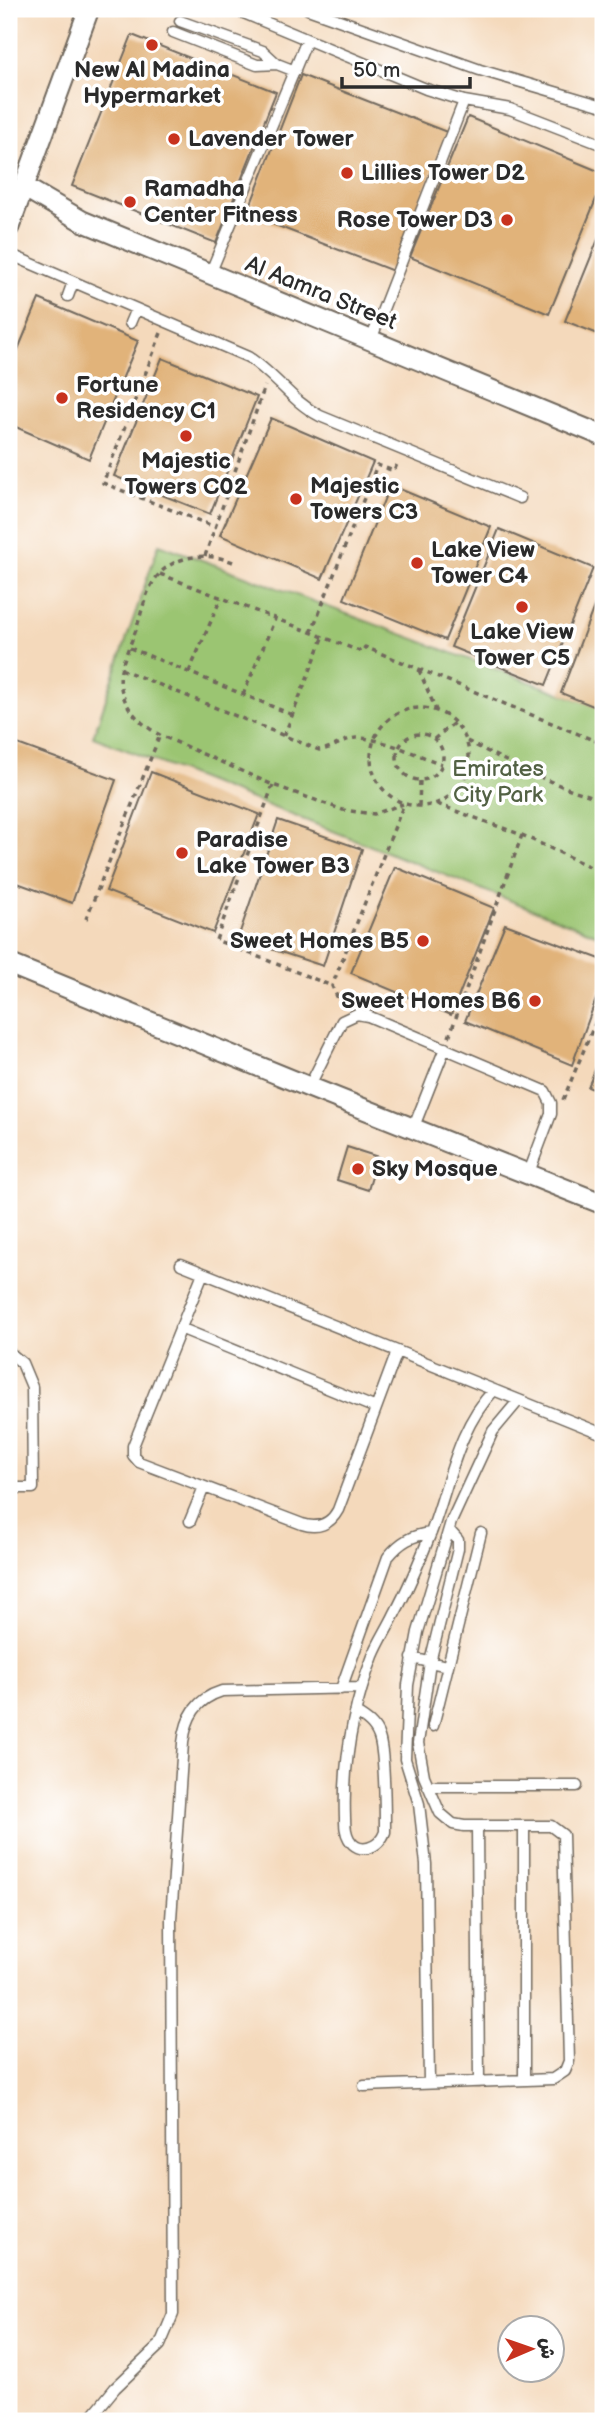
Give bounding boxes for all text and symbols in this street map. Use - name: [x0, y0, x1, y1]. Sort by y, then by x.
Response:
- marker: New Al Madina Hypermarket: [144, 37, 160, 53]
- scale bar: [342, 46, 470, 90]
- place label: New Al Madina Hypermarket: [74, 56, 230, 110]
- text: 50 m: [353, 58, 400, 83]
- place label: Lavender Tower: [188, 125, 354, 153]
- marker: Lavender Tower: [166, 131, 182, 147]
- place label: Lillies Tower D2: [361, 159, 525, 187]
- marker: Lillies Tower D2: [339, 165, 355, 181]
- place label: Ramadha Center Fitness: [144, 175, 297, 229]
- marker: Ramadha Center Fitness: [122, 194, 138, 210]
- place label: Rose Tower D3: [337, 206, 493, 234]
- marker: Rose Tower D3: [499, 212, 515, 228]
- street label: Al Aamra Street: [241, 250, 401, 336]
- place label: Fortune Residency C1: [76, 371, 216, 425]
- marker: Fortune Residency C1: [54, 390, 70, 406]
- marker: Majestic Towers C02: [178, 428, 194, 444]
- place label: Majestic Towers C02: [125, 447, 248, 501]
- place label: Majestic Towers C3: [310, 472, 418, 526]
- marker: Majestic Towers C3: [288, 491, 304, 507]
- place label: Lake View Tower C4: [431, 536, 535, 590]
- marker: Lake View Tower C4: [409, 555, 425, 571]
- marker: Lake View Tower C5: [514, 599, 530, 615]
- place label: Lake View Tower C5: [470, 618, 574, 672]
- park label: Emirates City Park: [452, 755, 544, 809]
- place label: Paradise Lake Tower B3: [196, 826, 350, 880]
- marker: Paradise Lake Tower B3: [174, 845, 190, 861]
- place label: Sweet Homes B5: [230, 927, 409, 955]
- marker: Sweet Homes B5: [415, 933, 431, 949]
- place label: Sweet Homes B6: [341, 987, 521, 1015]
- marker: Sweet Homes B6: [527, 993, 543, 1009]
- place label: Sky Mosque: [372, 1155, 498, 1183]
- marker: Sky Mosque: [350, 1161, 366, 1177]
- north arrow: [496, 2314, 566, 2384]
- text: ش: [535, 2338, 558, 2359]

